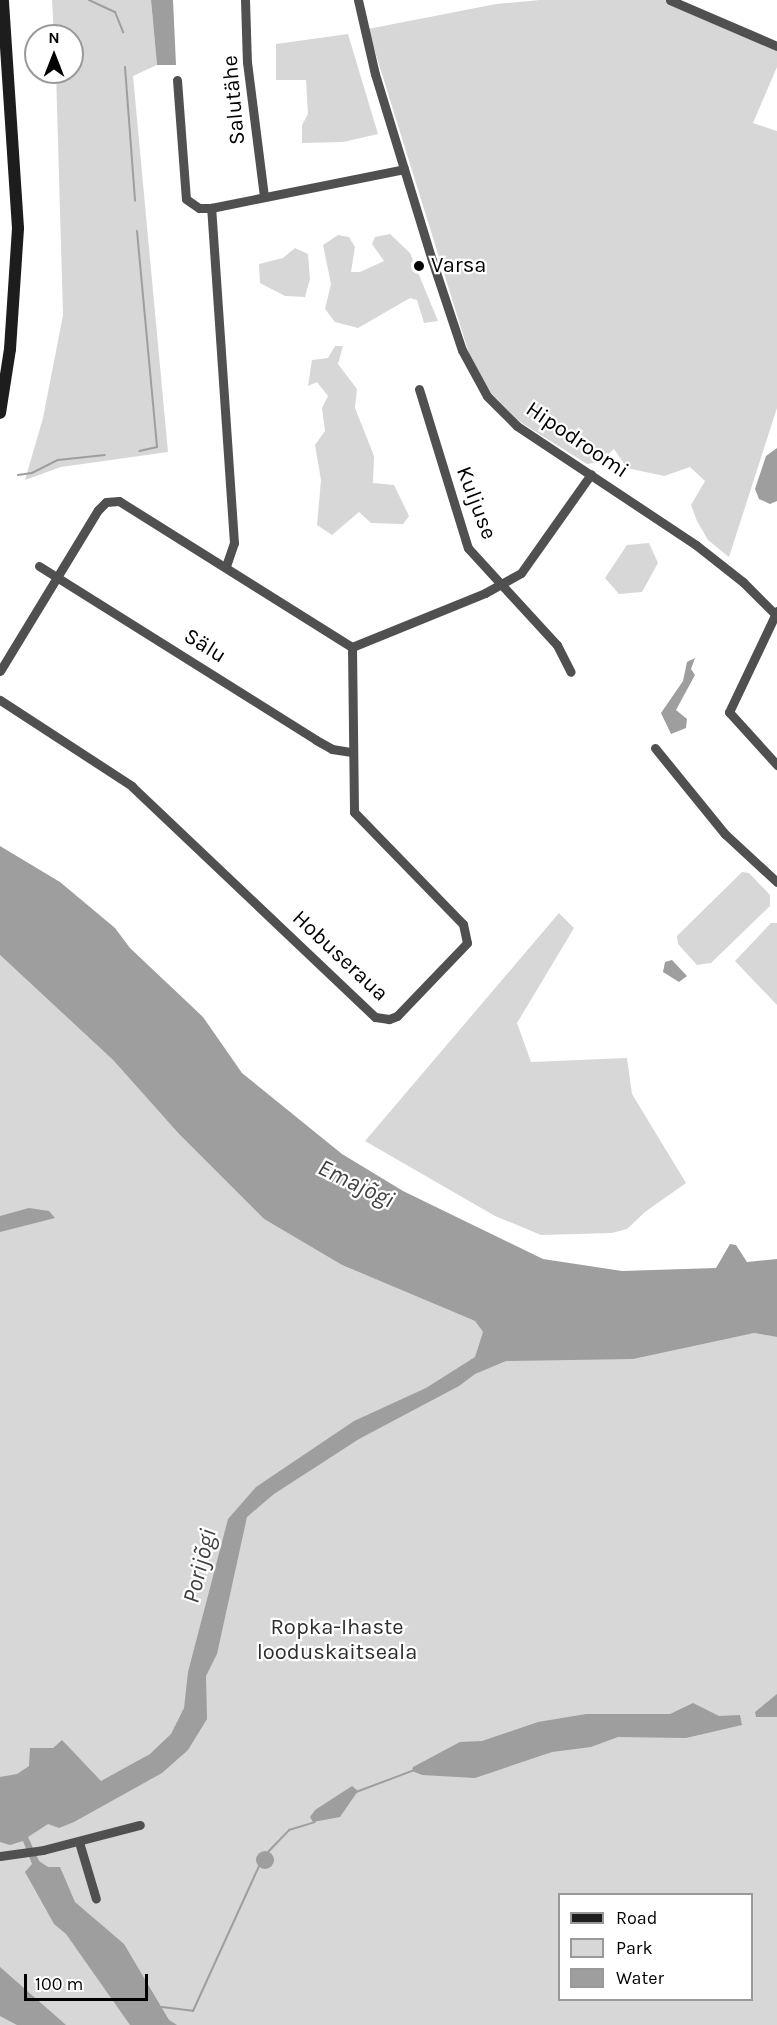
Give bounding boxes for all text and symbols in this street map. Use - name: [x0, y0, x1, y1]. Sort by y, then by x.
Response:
- north arrow: [24, 24, 84, 84]
- text: N: [48, 28, 60, 47]
- street label: Salutähe: [217, 54, 251, 146]
- place label: Varsa: [431, 253, 486, 279]
- marker: Varsa: [412, 259, 426, 273]
- street label: Hipodroomi: [521, 396, 633, 484]
- street label: Kuljuse: [450, 463, 502, 543]
- street label: Sälu: [179, 623, 231, 669]
- street label: Hobuseraua: [287, 905, 393, 1007]
- water label: Emajõgi: [313, 1153, 399, 1215]
- water label: Porijõgi: [177, 1526, 223, 1606]
- park label: Ropka-Ihaste looduskaitseala: [257, 1614, 417, 1666]
- legend: [558, 1893, 753, 2001]
- text: Road: [616, 1907, 657, 1929]
- text: Park: [616, 1937, 653, 1959]
- scale bar: [27, 1962, 152, 2000]
- text: Water: [616, 1967, 664, 1989]
- text: 100 m: [35, 1973, 83, 1995]

